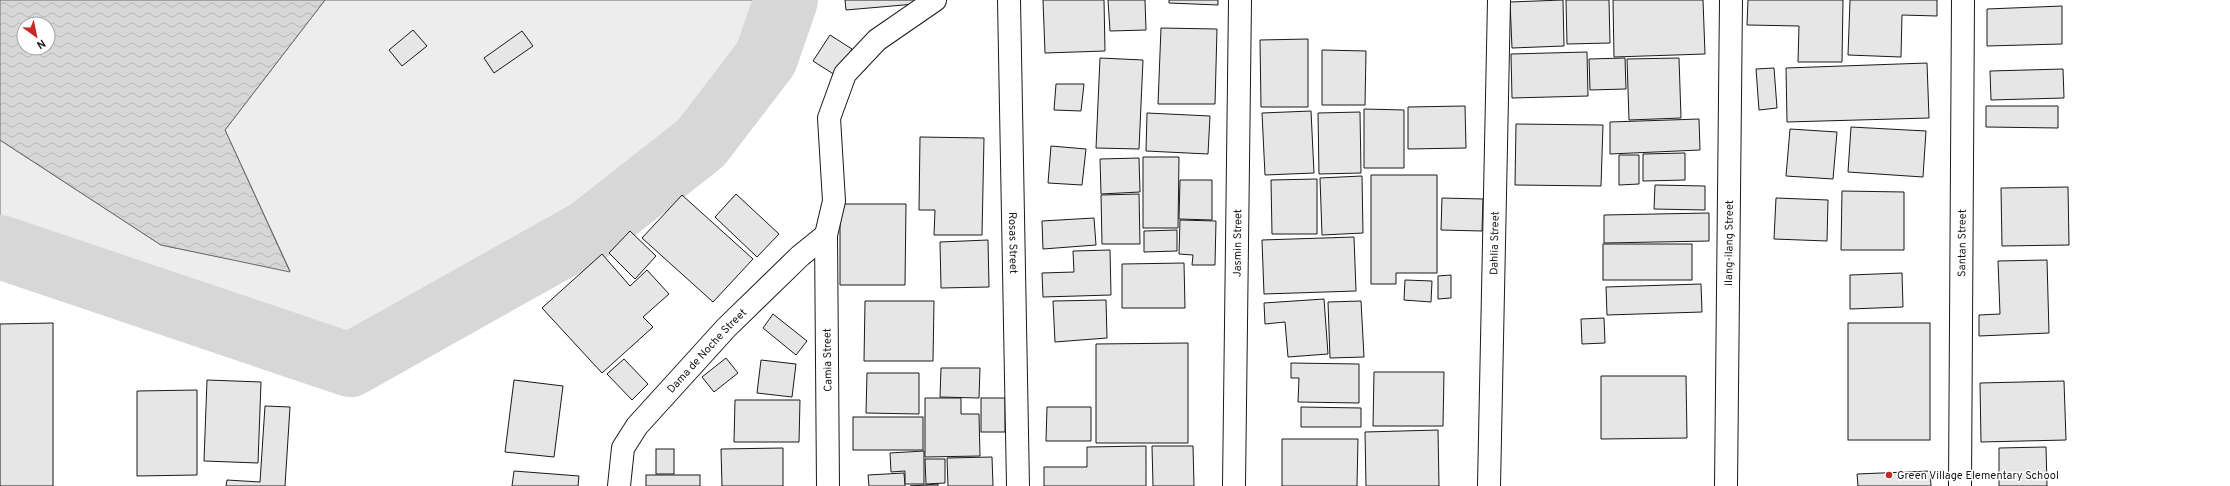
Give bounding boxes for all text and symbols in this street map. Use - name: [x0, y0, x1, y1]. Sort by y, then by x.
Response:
- north arrow: [16, 16, 56, 56]
- text: N: [34, 36, 48, 52]
- street label: Ilang-ilang Street: [1722, 200, 1737, 286]
- street label: Jasmin Street: [1231, 209, 1245, 277]
- street label: Santan Street: [1955, 209, 1970, 277]
- street label: Dahlia Street: [1487, 211, 1503, 275]
- street label: Rosas Street: [1005, 212, 1020, 274]
- street label: Dama de Noche Street: [664, 306, 750, 396]
- street label: Camia Street: [820, 328, 836, 392]
- place label: Green Village Elementary School: [1897, 469, 2059, 483]
- marker: Green Village Elementary School: [1884, 470, 1894, 480]

